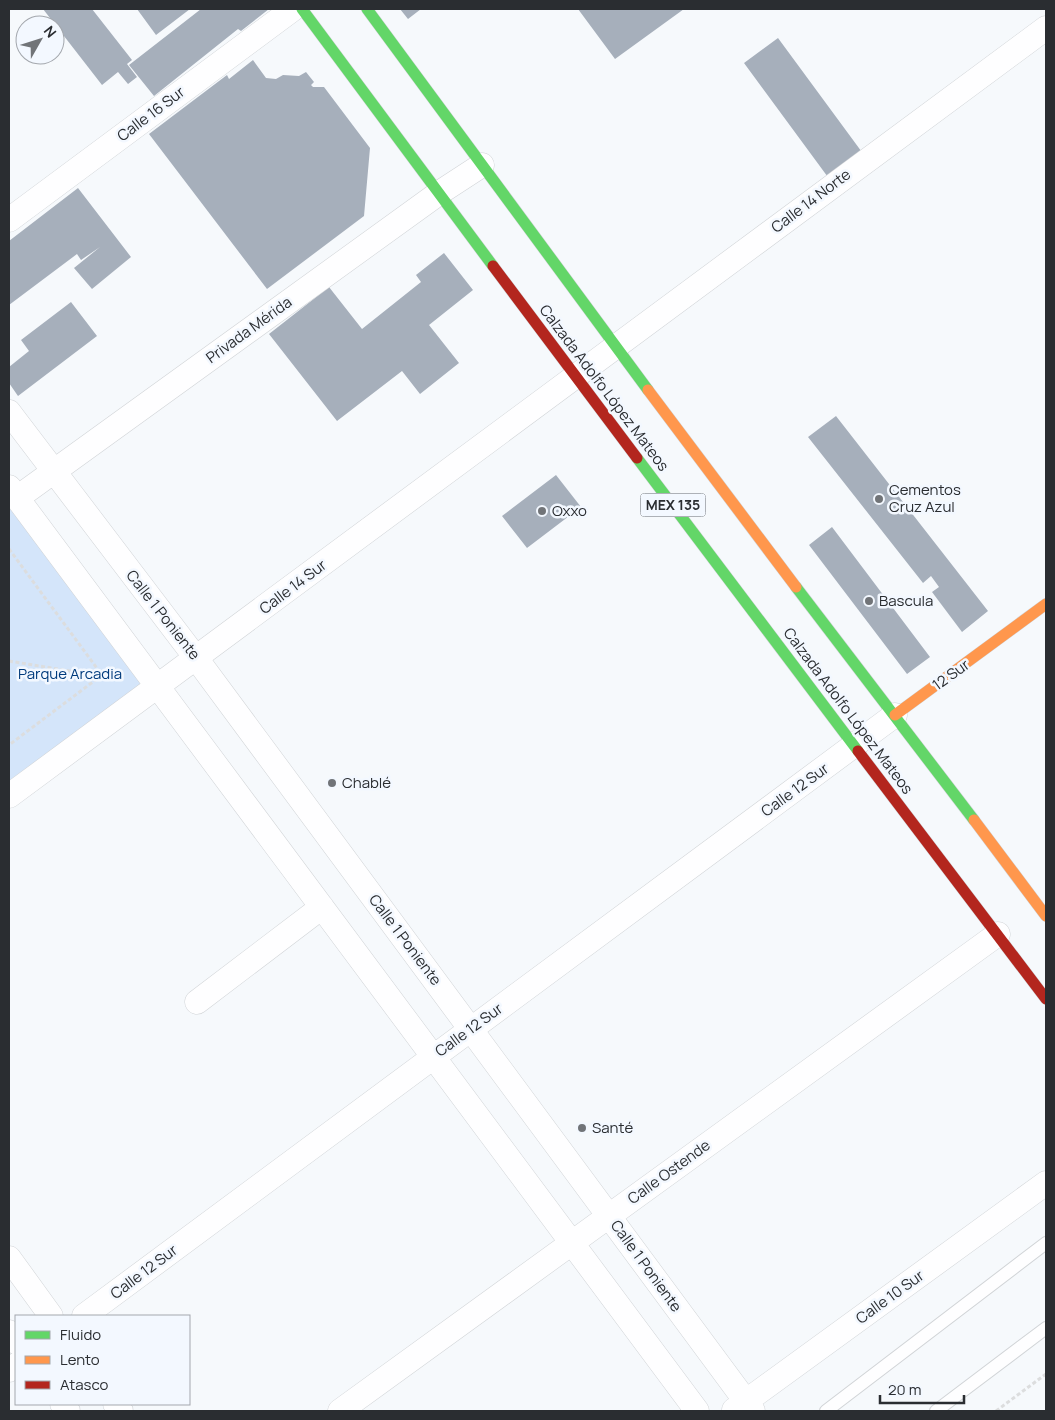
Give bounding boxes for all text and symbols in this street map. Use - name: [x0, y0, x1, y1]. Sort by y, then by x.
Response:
- north arrow: [15, 15, 65, 65]
- text: N: [40, 22, 61, 41]
- street label: Calle 16 Sur: [113, 81, 189, 146]
- street label: Calle 14 Norte: [767, 164, 855, 237]
- street label: Privada Mérida: [202, 291, 296, 368]
- street label: Calzada Adolfo López Mateos: [535, 300, 674, 475]
- place label: Cementos Cruz Azul: [889, 479, 961, 517]
- marker: Cementos Cruz Azul: [873, 493, 885, 505]
- road number: MEX 135: [640, 494, 706, 516]
- place label: Oxxo: [552, 500, 587, 521]
- marker: Oxxo: [536, 505, 548, 517]
- street label: Calle 14 Sur: [255, 554, 331, 619]
- street label: Calle 1 Poniente: [122, 565, 205, 664]
- place label: Bascula: [879, 590, 933, 611]
- marker: Bascula: [863, 595, 875, 607]
- street label: Calzada Adolfo López Mateos: [779, 623, 918, 798]
- street label: 12 Sur: [928, 654, 974, 695]
- park label: Parque Arcadia: [18, 663, 122, 684]
- street label: Calle 12 Sur: [757, 758, 833, 821]
- place label: Chablé: [342, 772, 391, 793]
- marker: Chablé: [326, 777, 338, 789]
- street label: Calle 1 Poniente: [364, 890, 447, 990]
- street label: Calle 12 Sur: [431, 998, 507, 1061]
- place label: Santé: [592, 1117, 633, 1138]
- marker: Santé: [576, 1122, 588, 1134]
- street label: Calle Ostende: [623, 1134, 714, 1209]
- street label: Calle 1 Poniente: [606, 1215, 687, 1316]
- street label: Calle 12 Sur: [106, 1239, 182, 1304]
- street label: Calle 10 Sur: [851, 1264, 928, 1328]
- legend: [15, 1315, 190, 1405]
- text: Fluido: [60, 1324, 101, 1345]
- text: Lento: [60, 1349, 100, 1370]
- scale bar: [880, 1372, 964, 1404]
- text: Atasco: [60, 1374, 108, 1395]
- text: 20 m: [888, 1379, 921, 1400]

